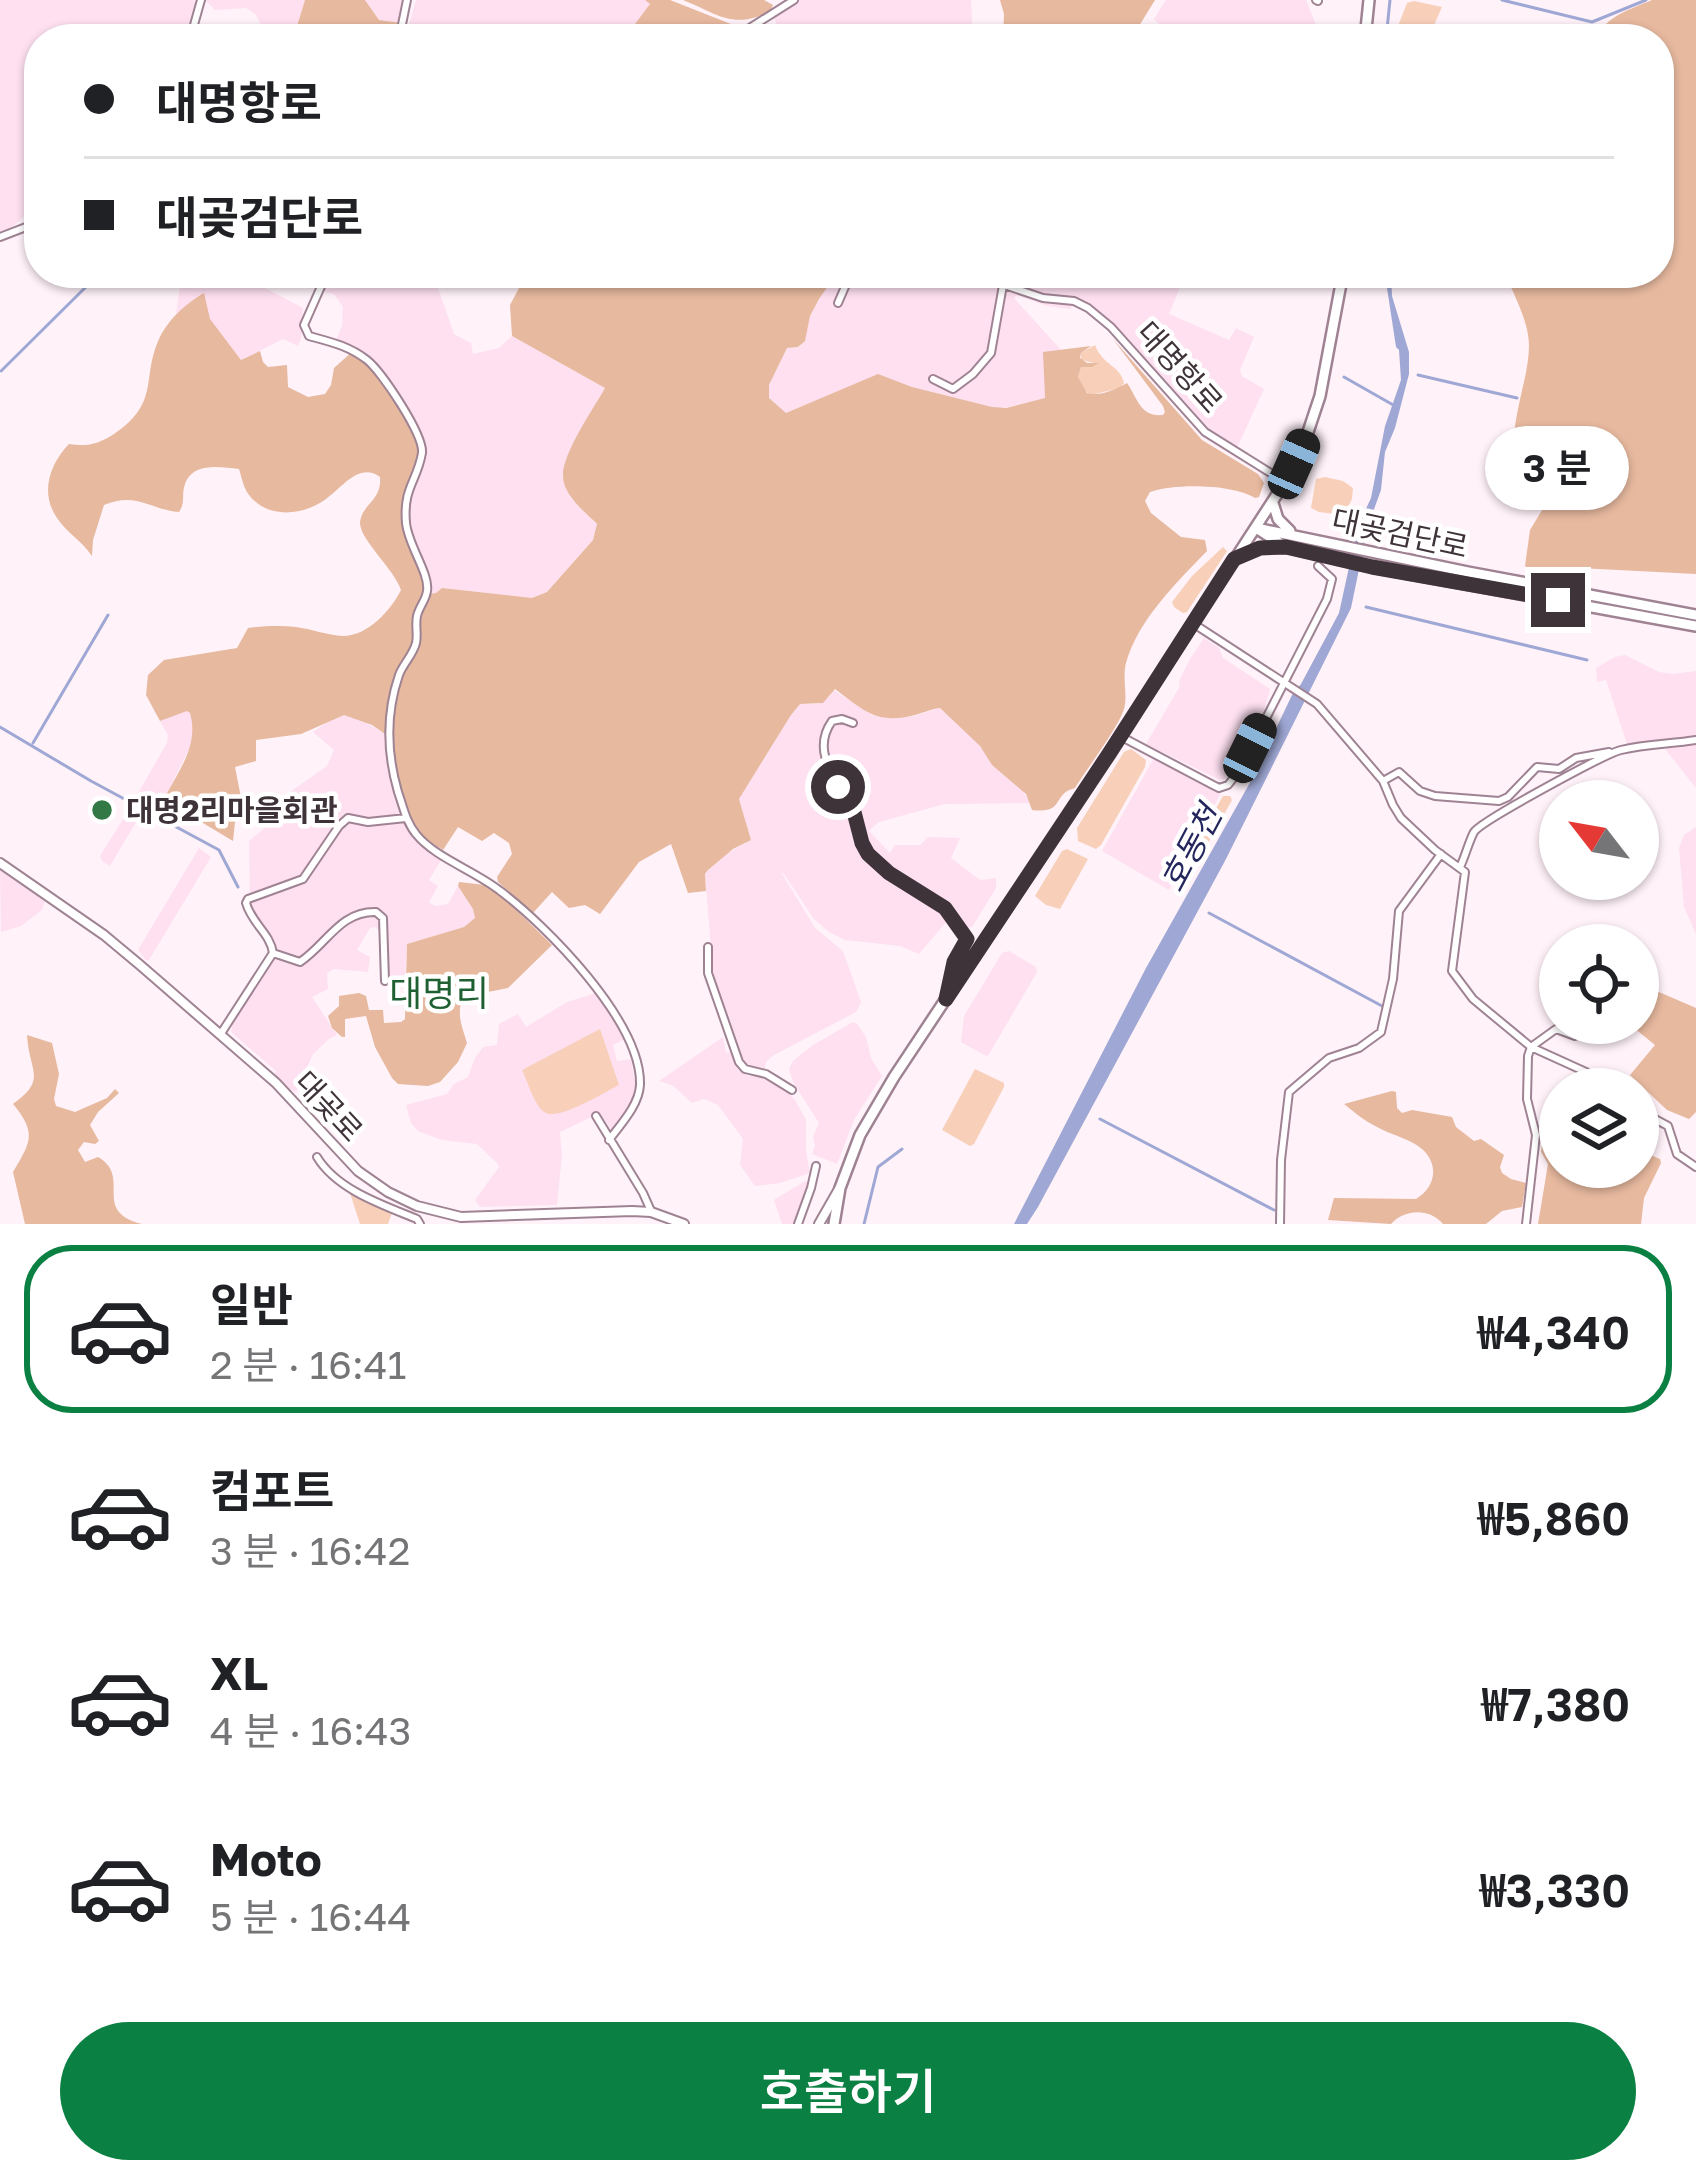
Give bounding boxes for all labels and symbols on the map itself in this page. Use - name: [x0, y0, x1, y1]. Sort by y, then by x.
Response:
- street label: 대명항로: [1130, 314, 1230, 420]
- car: [1263, 424, 1325, 504]
- callout: 3 분: [1486, 426, 1630, 510]
- street label: 대곶검단로: [1329, 501, 1471, 565]
- route end: [1531, 573, 1585, 627]
- car: [1218, 708, 1282, 788]
- route start: [811, 760, 865, 814]
- north arrow: [1539, 780, 1659, 900]
- place label: 대명2리마을회관: [126, 792, 338, 828]
- water label: 호동천: [1151, 795, 1230, 897]
- marker: 대명2리마을회관: [89, 797, 115, 823]
- district label: 대명리: [389, 971, 489, 1014]
- street label: 대곶로: [288, 1063, 370, 1149]

